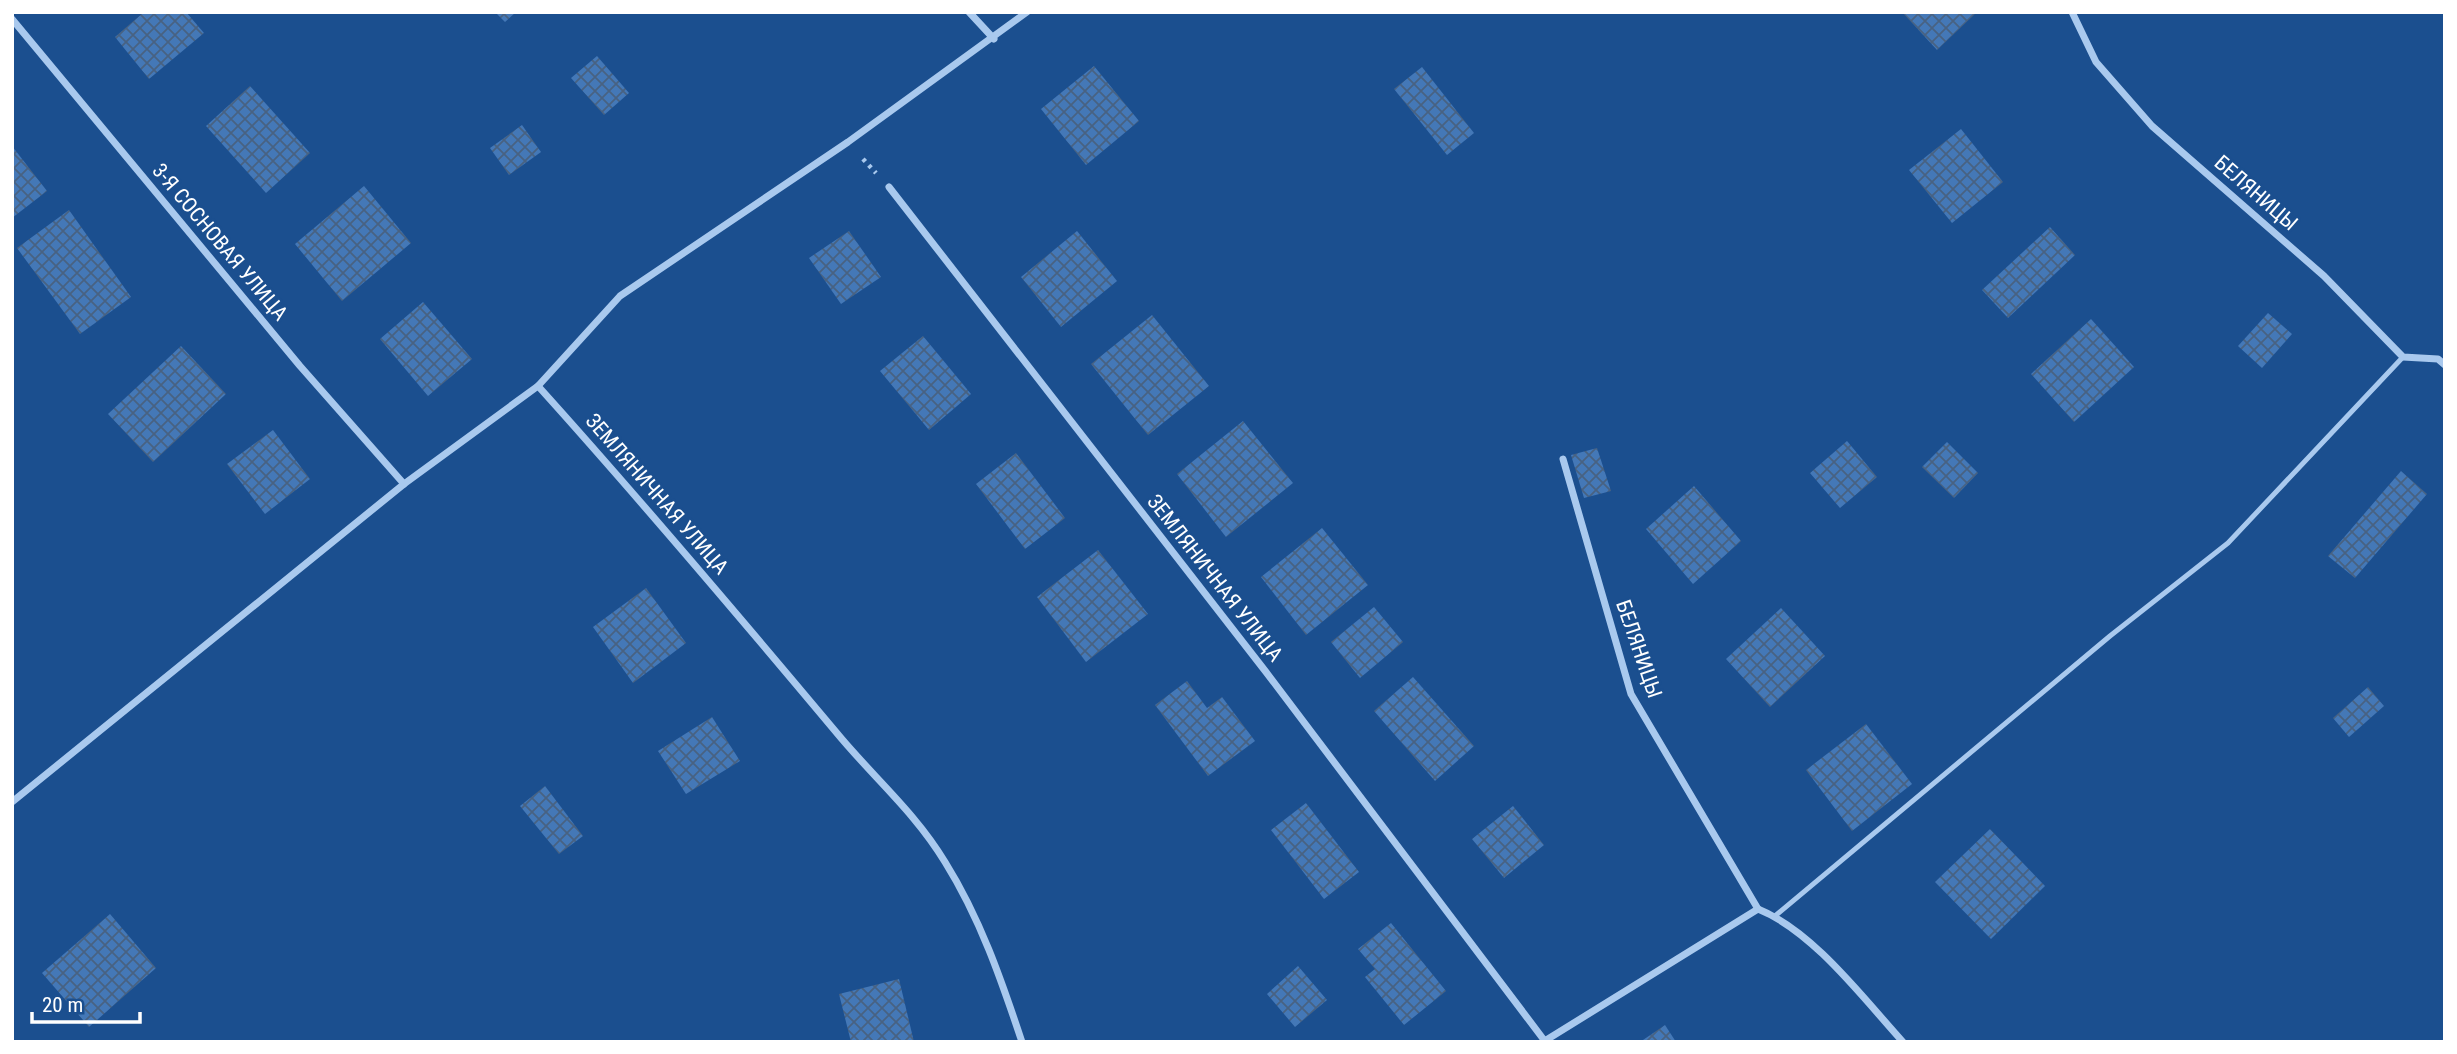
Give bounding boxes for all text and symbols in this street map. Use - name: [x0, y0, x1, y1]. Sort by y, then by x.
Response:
- street label: БЕЛЯНИЦЫ: [2210, 150, 2302, 236]
- street label: 3-Я СОСНОВАЯ УЛИЦА: [147, 159, 293, 325]
- street label: ЗЕМЛЯНИЧНАЯ УЛИЦА: [581, 409, 733, 579]
- street label: ЗЕМЛЯНИЧНАЯ УЛИЦА: [1142, 490, 1288, 666]
- street label: БЕЛЯНИЦЫ: [1611, 597, 1667, 701]
- scale bar: [32, 981, 140, 1025]
- text: 20 m: [42, 993, 83, 1017]

